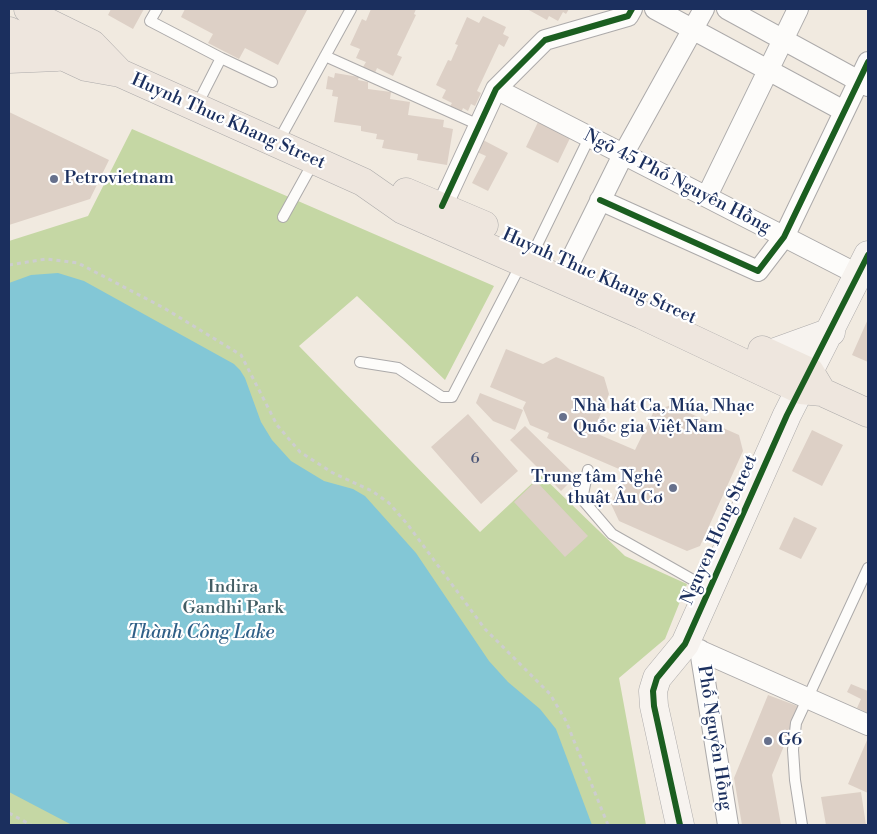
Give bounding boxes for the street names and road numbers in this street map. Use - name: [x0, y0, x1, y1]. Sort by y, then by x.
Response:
- street label: Huynh Thuc Khang Street: [128, 69, 328, 175]
- street label: Ngõ 45 Phố Nguyên Hồng: [580, 125, 774, 239]
- street label: Huynh Thuc Khang Street: [499, 224, 699, 330]
- street label: Nguyen Hong Street: [677, 452, 763, 608]
- street label: Phố Nguyên Hồng: [692, 664, 736, 812]

